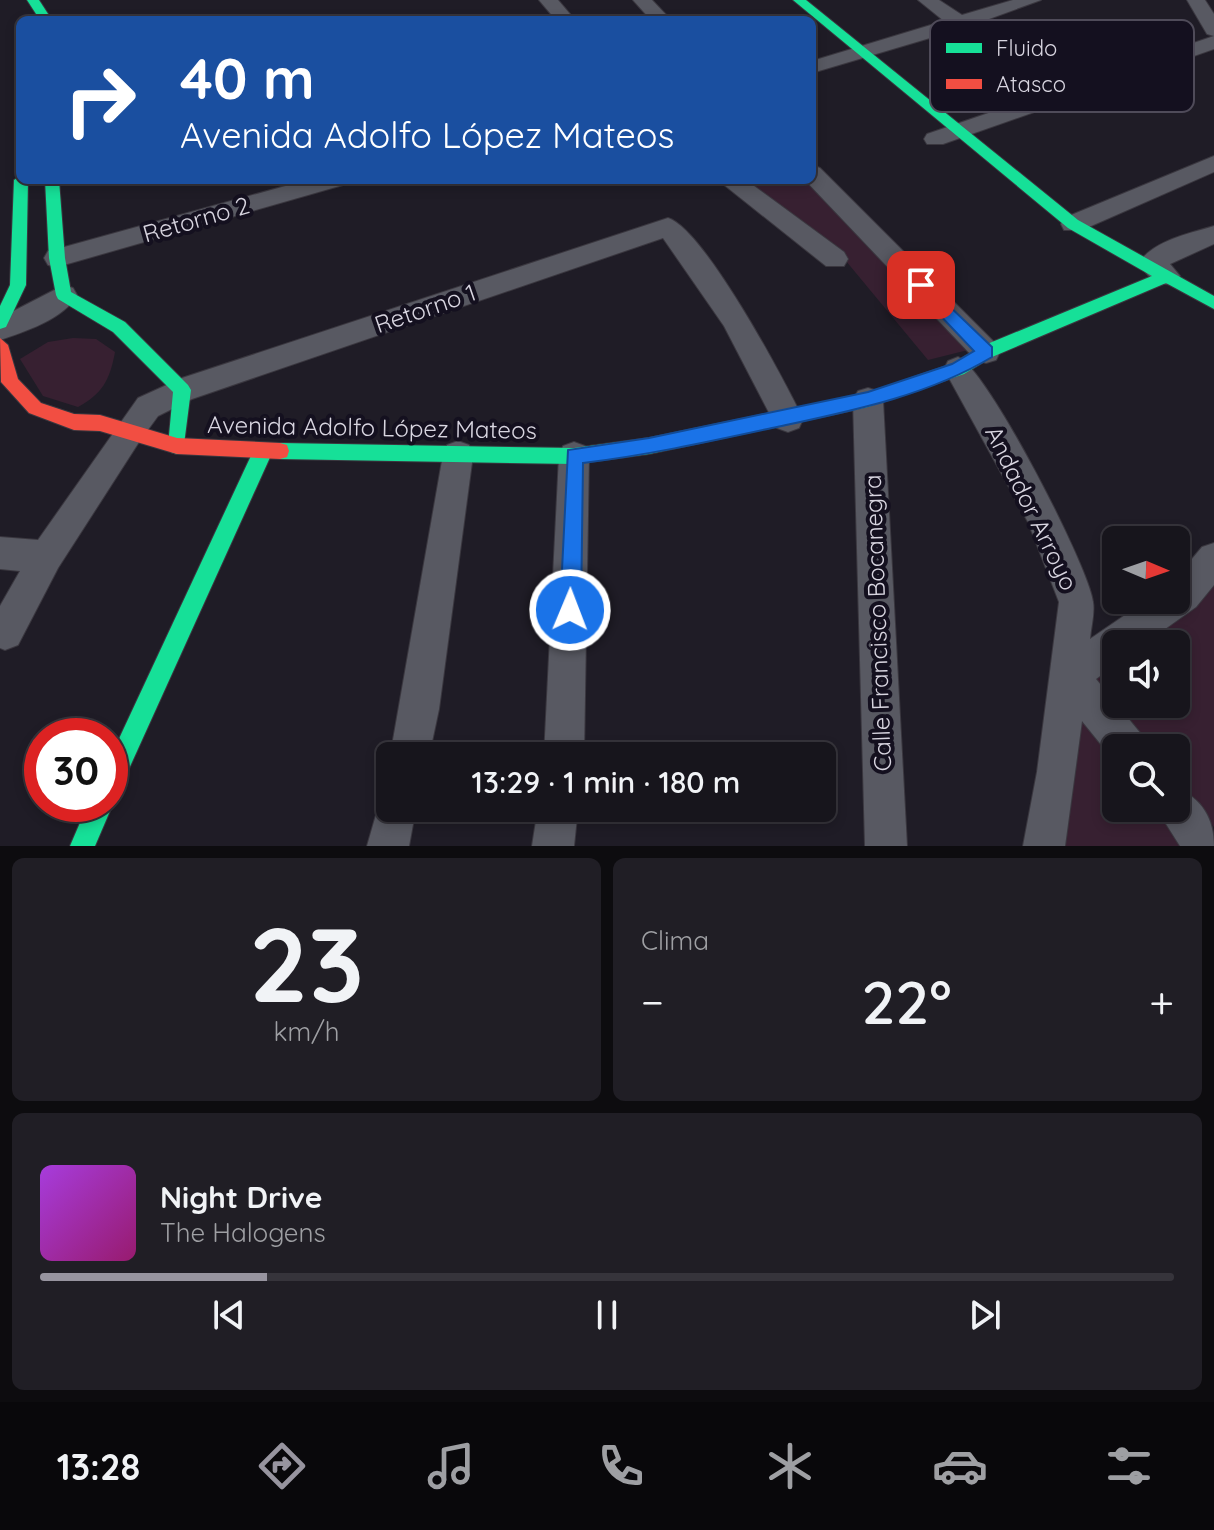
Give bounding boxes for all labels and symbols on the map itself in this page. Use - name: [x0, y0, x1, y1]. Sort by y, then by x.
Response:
- legend: [930, 20, 1194, 112]
- text: Fluido: [996, 34, 1057, 62]
- text: Atasco: [996, 70, 1066, 98]
- street label: Retorno 2: [139, 189, 253, 249]
- pin: [887, 251, 955, 319]
- street label: Retorno 1: [370, 277, 480, 339]
- street label: Avenida Adolfo López Mateos: [207, 409, 537, 445]
- street label: Andador Arroyo: [979, 421, 1085, 595]
- street label: Calle Francisco Bocanegra: [857, 474, 897, 772]
- north arrow: [1102, 526, 1190, 614]
- position arrow: [528, 568, 612, 652]
- speed limit sign: 30: [24, 718, 128, 822]

